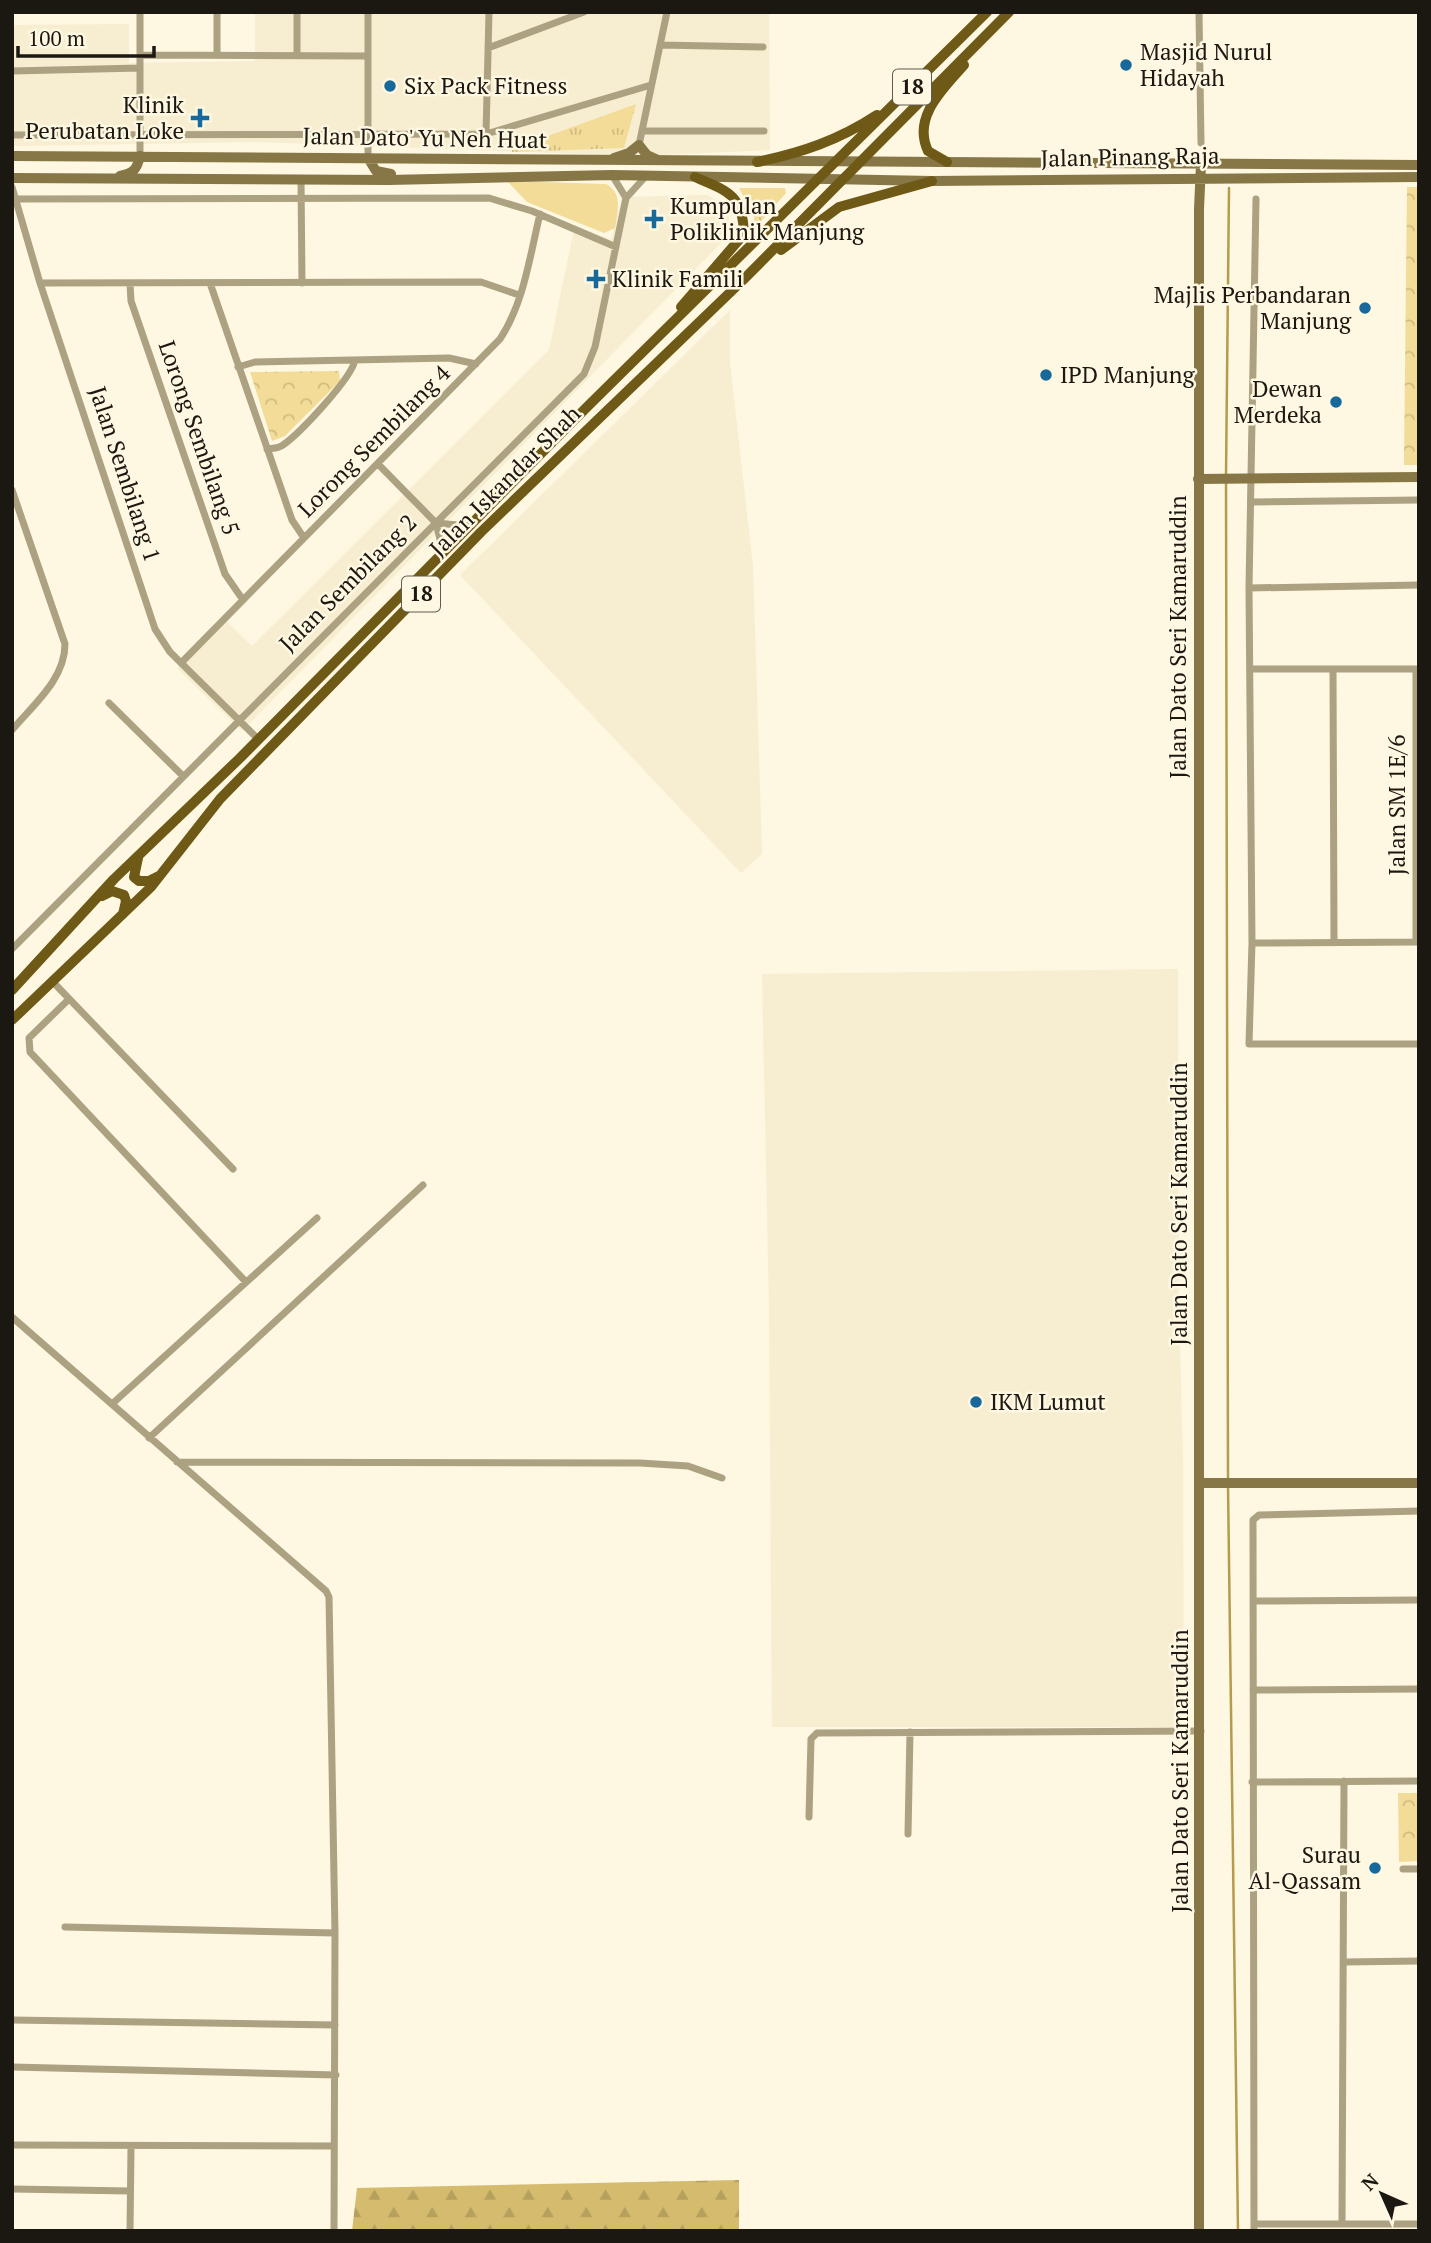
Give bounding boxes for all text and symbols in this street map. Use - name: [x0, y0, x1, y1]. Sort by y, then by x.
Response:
- scale bar: [18, 14, 154, 58]
- text: 100 m: [28, 24, 85, 52]
- place label: Masjid Nurul Hidayah: [1140, 36, 1272, 93]
- marker: Masjid Nurul Hidayah: [1118, 57, 1134, 73]
- place label: Six Pack Fitness: [404, 70, 567, 101]
- road number: 18: [893, 70, 931, 104]
- marker: Six Pack Fitness: [382, 78, 398, 94]
- place label: Klinik Perubatan Loke: [25, 89, 184, 146]
- marker: Klinik Perubatan Loke: [190, 108, 210, 128]
- street label: Jalan Dato' Yu Neh Huat: [302, 120, 548, 155]
- street label: Jalan Pinang Raja: [1040, 139, 1220, 174]
- place label: Kumpulan Poliklinik Manjung: [670, 190, 865, 247]
- marker: Kumpulan Poliklinik Manjung: [644, 209, 664, 229]
- place label: Klinik Famili: [612, 263, 744, 294]
- marker: Klinik Famili: [586, 269, 606, 289]
- place label: Majlis Perbandaran Manjung: [1154, 279, 1352, 336]
- marker: Majlis Perbandaran Manjung: [1357, 300, 1373, 316]
- street label: Lorong Sembilang 5: [152, 337, 247, 539]
- street label: Lorong Sembilang 4: [291, 357, 457, 524]
- place label: IPD Manjung: [1060, 359, 1195, 390]
- marker: IPD Manjung: [1038, 367, 1054, 383]
- place label: Dewan Merdeka: [1234, 373, 1322, 430]
- street label: Jalan Sembilang 1: [83, 382, 168, 565]
- marker: Dewan Merdeka: [1328, 394, 1344, 410]
- street label: Jalan Iskandar Shah: [422, 398, 587, 563]
- street label: Jalan Dato Seri Kamaruddin: [1162, 495, 1193, 779]
- street label: Jalan Sembilang 2: [272, 507, 423, 658]
- road number: 18: [402, 576, 440, 612]
- street label: Jalan SM 1E/6: [1381, 735, 1412, 875]
- street label: Jalan Dato Seri Kamaruddin: [1163, 1062, 1194, 1346]
- place label: IKM Lumut: [990, 1386, 1106, 1417]
- marker: IKM Lumut: [968, 1394, 984, 1410]
- street label: Jalan Dato Seri Kamaruddin: [1164, 1629, 1195, 1913]
- place label: Surau Al-Qassam: [1249, 1839, 1361, 1896]
- marker: Surau Al-Qassam: [1367, 1860, 1383, 1876]
- north arrow: [1347, 2159, 1417, 2229]
- text: N: [1356, 2167, 1384, 2196]

